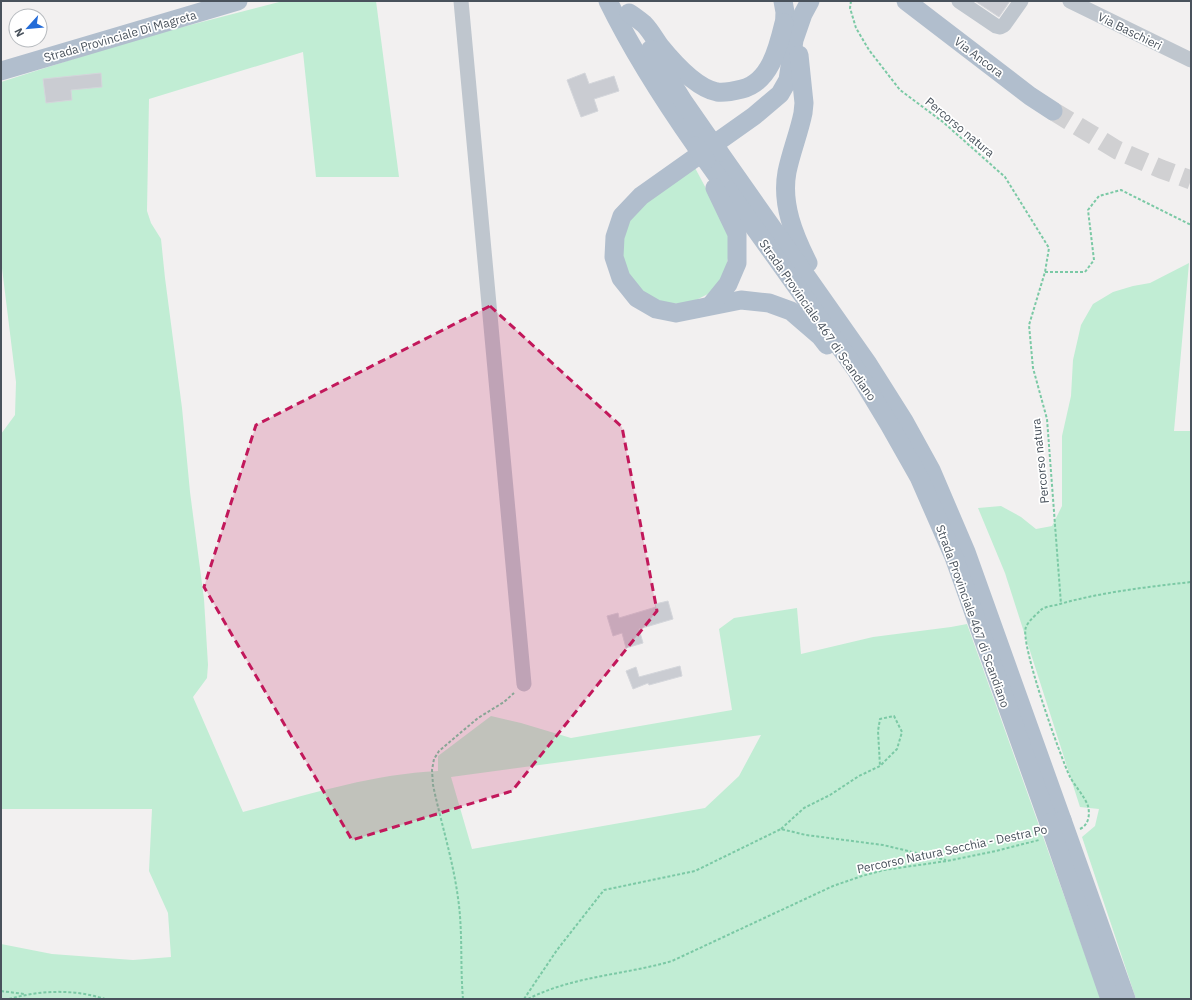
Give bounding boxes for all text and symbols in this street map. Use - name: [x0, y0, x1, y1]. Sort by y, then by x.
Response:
- street label: Strada Provinciale Di Magreta: [42, 7, 199, 65]
- north arrow: [8, 8, 48, 48]
- street label: Via Baschieri: [1095, 9, 1165, 53]
- text: N: [11, 26, 27, 39]
- street label: Via Ancora: [952, 34, 1007, 81]
- street label: Percorso natura: [922, 94, 998, 161]
- street label: Strada Provinciale 467 di Scandiano: [756, 236, 880, 404]
- street label: Percorso natura: [1028, 417, 1052, 504]
- street label: Strada Provinciale 467 di Scandiano: [933, 523, 1013, 710]
- street label: Percorso Natura Secchia - Destra Po: [855, 821, 1049, 877]

